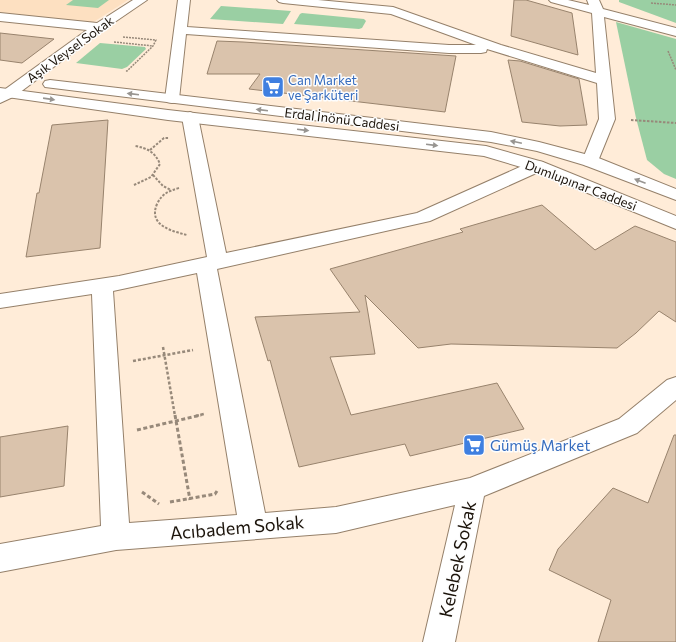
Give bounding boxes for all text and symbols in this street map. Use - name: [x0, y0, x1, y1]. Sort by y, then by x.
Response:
- street label: Aşık Veysel Sokak: [23, 12, 117, 86]
- place label: Can Market ve Şarküteri: [288, 72, 358, 103]
- supermarket icon: Can Market ve Şarküteri: [260, 74, 286, 100]
- one-way arrow: [127, 91, 139, 97]
- one-way arrow: [43, 96, 55, 102]
- street label: Erdal İnönü Caddesi: [284, 104, 400, 134]
- one-way arrow: [256, 106, 268, 113]
- one-way arrow: [297, 127, 309, 134]
- one-way arrow: [510, 139, 522, 145]
- one-way arrow: [426, 142, 438, 148]
- street label: Dumlupınar Caddesi: [523, 156, 639, 214]
- one-way arrow: [633, 177, 645, 183]
- supermarket icon: Gümüş Market: [461, 432, 487, 458]
- place label: Gümüş Market: [490, 436, 590, 454]
- street label: Kelebek Sokak: [434, 498, 480, 619]
- street label: Acıbadem Sokak: [169, 510, 305, 544]

